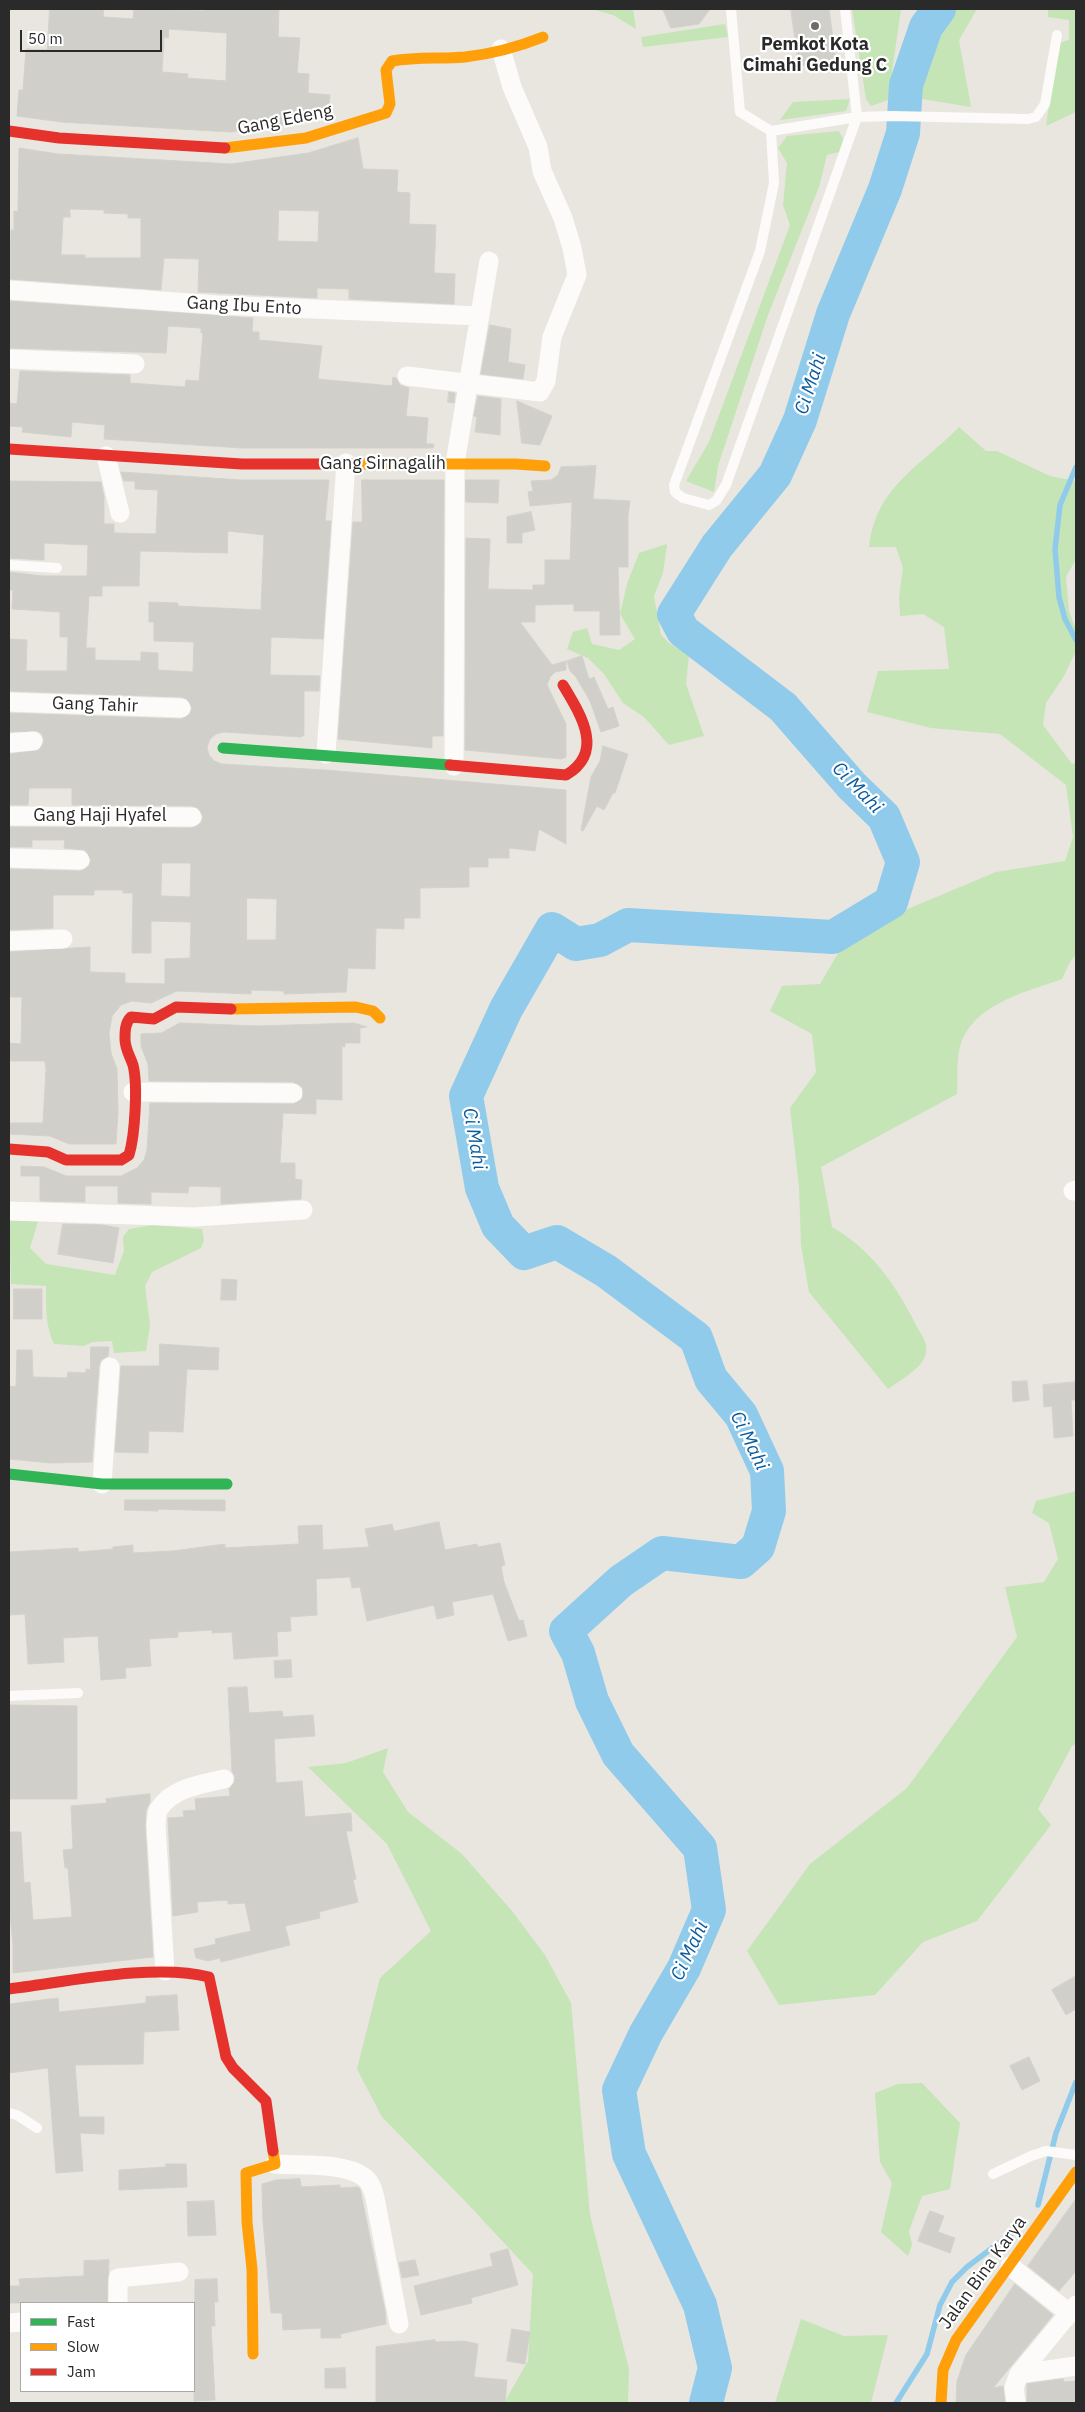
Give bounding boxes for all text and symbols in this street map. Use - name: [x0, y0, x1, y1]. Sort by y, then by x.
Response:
- scale bar: [22, 20, 165, 52]
- marker: Pemkot Kota Cimahi Gedung C: [809, 20, 821, 32]
- text: 50 m: [28, 29, 63, 48]
- place label: Pemkot Kota Cimahi Gedung C: [743, 34, 887, 76]
- street label: Gang Edeng: [236, 100, 334, 140]
- street label: Gang Ibu Ento: [186, 292, 302, 320]
- water label: Ci Mahi: [790, 351, 832, 417]
- street label: Gang Sirnagalih: [320, 453, 446, 475]
- street label: Gang Tahir: [52, 693, 138, 717]
- water label: Ci Mahi: [827, 758, 887, 818]
- street label: Gang Haji Hyafel: [33, 805, 167, 827]
- water label: Ci Mahi: [457, 1106, 491, 1172]
- water label: Ci Mahi: [725, 1408, 773, 1474]
- water label: Ci Mahi: [666, 1918, 714, 1984]
- street label: Jalan Bina Karya: [935, 2212, 1031, 2334]
- legend: [20, 2302, 195, 2392]
- text: Fast: [67, 2312, 95, 2331]
- text: Slow: [67, 2337, 100, 2356]
- text: Jam: [67, 2362, 96, 2381]

